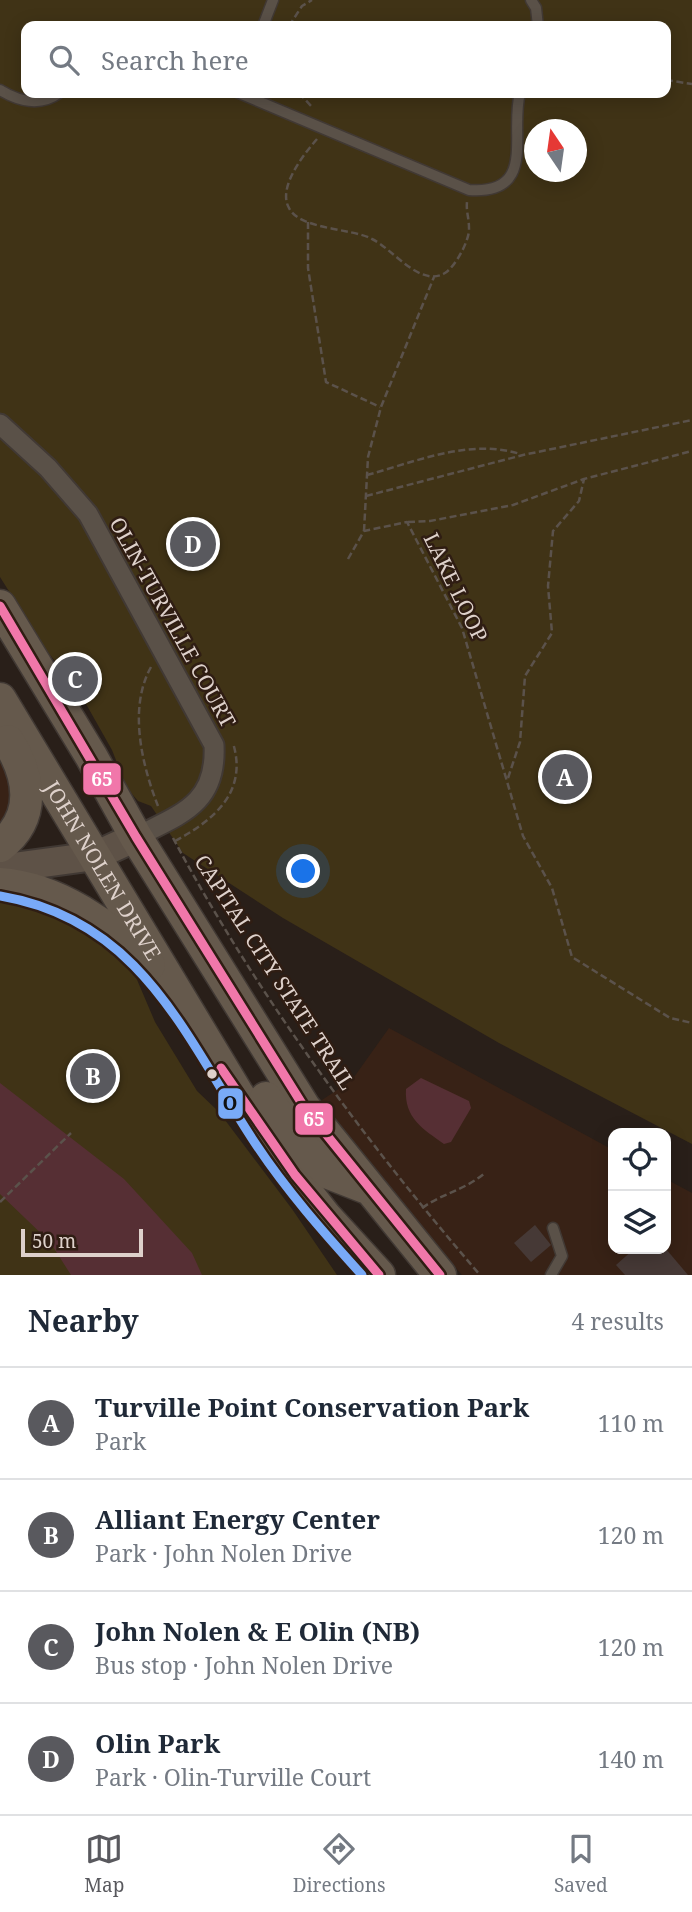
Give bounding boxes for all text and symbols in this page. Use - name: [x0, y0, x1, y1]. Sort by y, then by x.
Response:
- search box: [21, 21, 671, 98]
- icon: search: [45, 41, 83, 79]
- text: Search here: [101, 42, 249, 78]
- north arrow: [524, 119, 587, 182]
- street label: OLIN-TURVILLE COURT: [103, 512, 243, 732]
- pin: D: [170, 518, 216, 570]
- street label: LAKE LOOP: [418, 528, 494, 646]
- pin: C: [52, 653, 98, 705]
- pin: A: [542, 751, 588, 803]
- line badge: 65: [82, 762, 122, 796]
- text: 65: [91, 766, 113, 792]
- street label: JOHN NOLEN DRIVE: [38, 775, 168, 965]
- street label: CAPITAL CITY STATE TRAIL: [188, 849, 362, 1095]
- your location: [286, 854, 320, 888]
- pin: B: [70, 1050, 116, 1102]
- unlabelled marker: [205, 1067, 219, 1081]
- line badge: O: [217, 1087, 244, 1120]
- text: O: [223, 1090, 237, 1116]
- line badge: 65: [294, 1102, 334, 1136]
- text: 65: [303, 1106, 325, 1132]
- map controls: [608, 1128, 671, 1254]
- button: locate: [608, 1128, 671, 1191]
- button: layers: [608, 1191, 671, 1254]
- scale bar: [21, 1226, 144, 1258]
- text: 50 m: [32, 1228, 76, 1254]
- text: Nearby: [28, 1300, 139, 1341]
- text: 4 results: [571, 1305, 664, 1337]
- text: Turville Point Conservation Park: [95, 1389, 529, 1425]
- text: A: [42, 1407, 60, 1439]
- text: 110 m: [598, 1407, 664, 1439]
- text: Park: [95, 1425, 146, 1457]
- text: Alliant Energy Center: [95, 1501, 380, 1537]
- text: B: [43, 1519, 59, 1551]
- text: 120 m: [598, 1519, 664, 1551]
- text: Park · John Nolen Drive: [95, 1537, 352, 1569]
- text: John Nolen & E Olin (NB): [95, 1613, 420, 1649]
- text: C: [43, 1631, 59, 1663]
- text: 120 m: [598, 1631, 664, 1663]
- text: Bus stop · John Nolen Drive: [95, 1649, 393, 1681]
- text: Olin Park: [95, 1725, 220, 1761]
- text: D: [42, 1743, 60, 1775]
- text: 140 m: [598, 1743, 664, 1775]
- text: Park · Olin-Turville Court: [95, 1761, 371, 1793]
- tab: Map: [84, 1830, 124, 1898]
- tab: Directions: [293, 1830, 386, 1898]
- tab: Saved: [554, 1830, 608, 1898]

